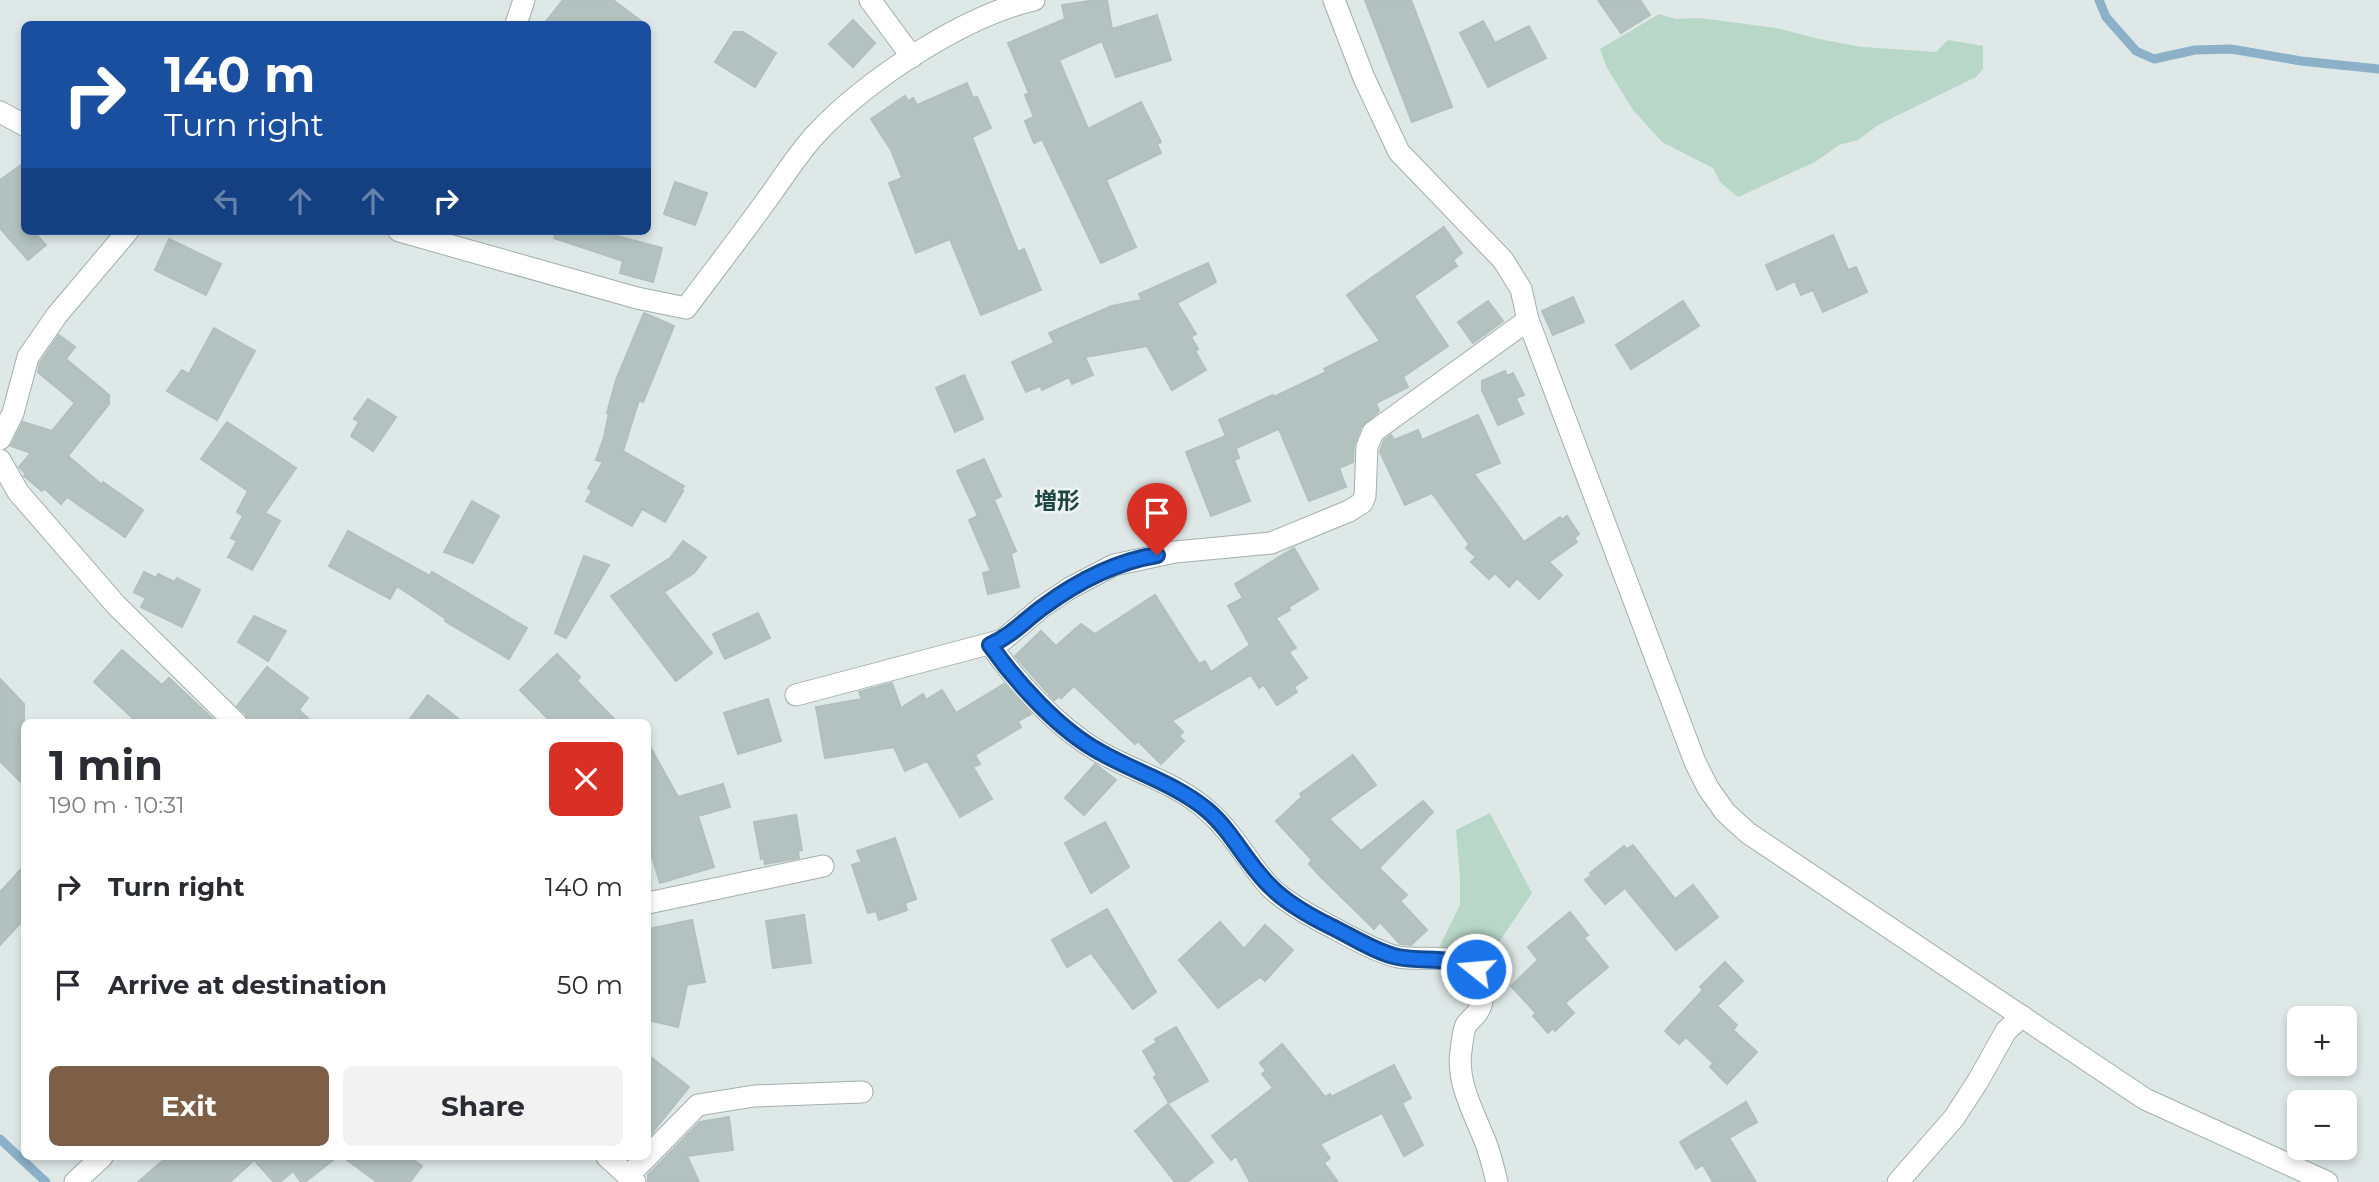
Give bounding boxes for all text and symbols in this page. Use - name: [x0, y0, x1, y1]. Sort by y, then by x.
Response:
- text: 140 m: [164, 45, 316, 104]
- icon: right: [49, 49, 140, 140]
- text: Turn right: [164, 105, 324, 144]
- icon: left: [208, 182, 246, 220]
- icon: ahead: [281, 182, 319, 220]
- icon: ahead: [354, 182, 392, 220]
- icon: right: [427, 182, 465, 220]
- pin: [1127, 483, 1187, 555]
- district label: 増形: [1034, 487, 1080, 515]
- icon: arrive: [1138, 494, 1176, 532]
- text: 1 min: [49, 739, 163, 791]
- button: close: [549, 742, 623, 816]
- text: 190 m · 10:31: [49, 791, 185, 819]
- icon: right: [49, 868, 87, 906]
- text: Turn right: [108, 871, 244, 903]
- text: 140 m: [545, 871, 623, 903]
- position arrow: [1439, 932, 1513, 1006]
- icon: arrive: [49, 966, 87, 1004]
- text: Arrive at destination: [108, 969, 387, 1001]
- text: 50 m: [557, 969, 623, 1001]
- map controls: [2287, 1006, 2357, 1160]
- button: +: [2287, 1006, 2357, 1076]
- button: Exit: [49, 1066, 329, 1146]
- button: Share: [343, 1066, 623, 1146]
- button: −: [2287, 1090, 2357, 1160]

